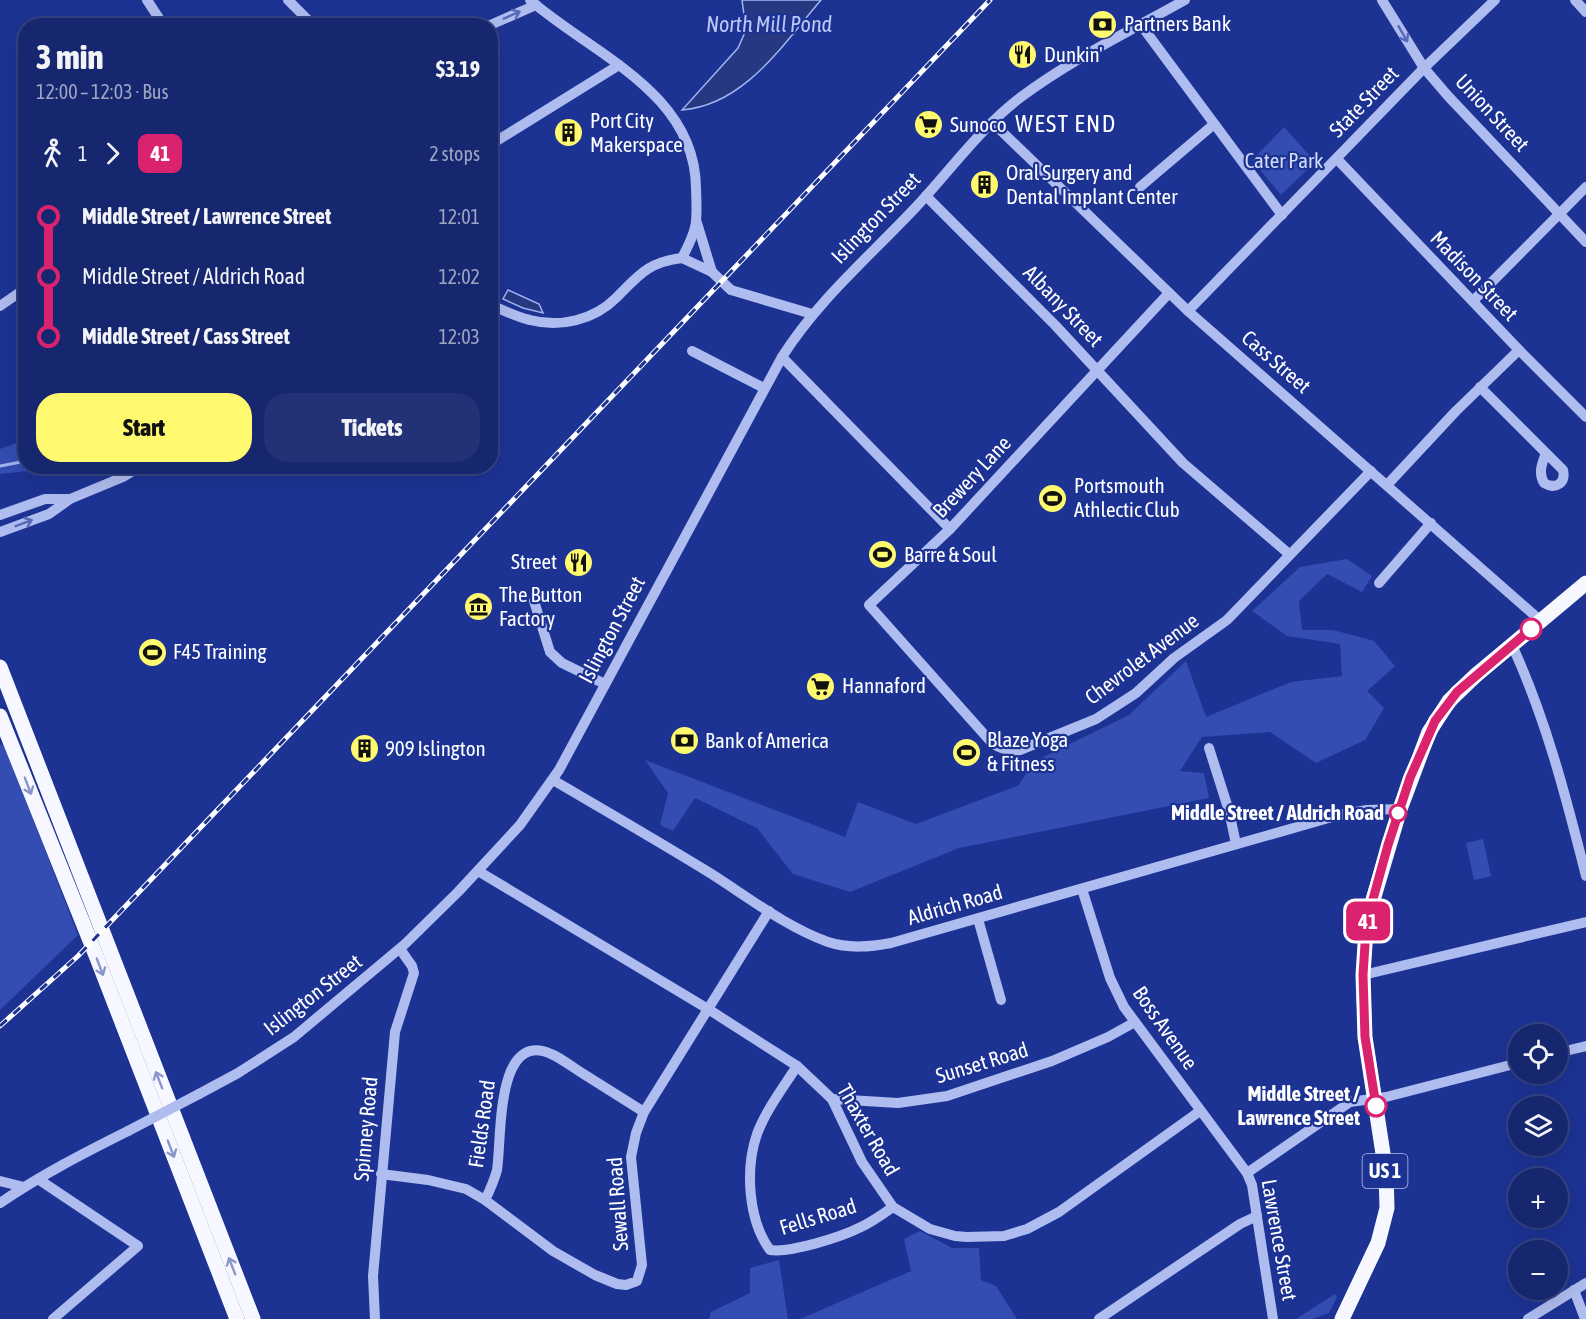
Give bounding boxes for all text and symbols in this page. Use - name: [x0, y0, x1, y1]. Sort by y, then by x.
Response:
- bank icon: Partners Bank: [1087, 8, 1119, 40]
- one-way arrow: [502, 9, 520, 20]
- water label: North Mill Pond: [706, 11, 832, 37]
- place label: Partners Bank: [1124, 11, 1231, 35]
- one-way arrow: [1397, 26, 1409, 43]
- text: 3 min: [36, 38, 103, 76]
- restaurant icon: Dunkin': [1007, 39, 1039, 71]
- place label: Dunkin': [1044, 42, 1103, 66]
- text: $3.19: [436, 56, 480, 82]
- street label: State Street: [1324, 61, 1403, 142]
- street label: Union Street: [1451, 69, 1534, 156]
- text: 12:00 – 12:03 · Bus: [36, 80, 169, 103]
- place label: Port City Makerspace: [590, 108, 683, 156]
- supermarket icon: Sunoco: [913, 109, 945, 141]
- district label: WEST END: [1015, 110, 1117, 137]
- place label: Sunoco: [950, 112, 1007, 136]
- building icon: Port City Makerspace: [553, 117, 585, 149]
- icon: walk: [36, 137, 69, 170]
- icon: forward: [96, 137, 129, 170]
- text: 41: [150, 141, 170, 165]
- text: 1: [78, 142, 87, 165]
- text: 2 stops: [429, 142, 480, 165]
- park label: Cater Park: [1245, 148, 1323, 172]
- place label: Oral Surgery and Dental Implant Center: [1006, 160, 1178, 208]
- street label: Islington Street: [826, 167, 925, 268]
- building icon: Oral Surgery and Dental Implant Center: [969, 169, 1001, 201]
- text: Middle Street / Lawrence Street: [82, 203, 331, 229]
- text: 12:01: [438, 205, 480, 228]
- street label: Madison Street: [1426, 226, 1523, 325]
- street label: Albany Street: [1019, 260, 1108, 351]
- text: Middle Street / Aldrich Road: [82, 263, 305, 289]
- text: 12:02: [438, 265, 480, 288]
- text: Middle Street / Cass Street: [82, 323, 290, 349]
- text: 12:03: [438, 325, 480, 348]
- street label: Cass Street: [1237, 325, 1316, 398]
- button: Start: [36, 393, 252, 462]
- button: Tickets: [264, 393, 480, 462]
- street label: Brewery Lane: [927, 431, 1015, 522]
- place label: Portsmouth Athlectic Club: [1074, 473, 1180, 521]
- sports icon: Portsmouth Athlectic Club: [1037, 482, 1069, 514]
- one-way arrow: [15, 517, 33, 528]
- sports icon: Barre & Soul: [867, 539, 899, 571]
- place label: Barre & Soul: [904, 542, 997, 566]
- restaurant icon: Street: [562, 546, 594, 578]
- place label: Street: [511, 549, 557, 573]
- street label: Islington Street: [573, 572, 649, 687]
- place label: The Button Factory: [499, 582, 582, 630]
- museum icon: The Button Factory: [462, 591, 494, 623]
- street label: Chevrolet Avenue: [1080, 608, 1203, 709]
- unlabelled marker: [1520, 618, 1542, 640]
- sports icon: F45 Training: [136, 636, 168, 668]
- place label: F45 Training: [173, 639, 267, 663]
- supermarket icon: Hannaford: [805, 670, 837, 702]
- place label: Hannaford: [842, 673, 926, 697]
- bank icon: Bank of America: [668, 725, 700, 757]
- place label: Blaze Yoga & Fitness: [987, 727, 1068, 775]
- place label: Bank of America: [705, 728, 829, 752]
- building icon: 909 Islington: [348, 733, 380, 765]
- place label: 909 Islington: [385, 736, 486, 760]
- sports icon: Blaze Yoga & Fitness: [950, 736, 982, 768]
- one-way arrow: [23, 776, 34, 795]
- place label: Middle Street / Aldrich Road: [1171, 800, 1384, 824]
- marker: Middle Street / Aldrich Road: [1389, 804, 1407, 822]
- street label: Aldrich Road: [905, 879, 1005, 929]
- line badge: 41: [1341, 902, 1395, 940]
- text: 41: [1358, 909, 1378, 933]
- street label: Islington Street: [259, 949, 366, 1040]
- one-way arrow: [96, 957, 107, 976]
- street label: Boss Avenue: [1129, 981, 1203, 1073]
- map controls: [1508, 1024, 1568, 1300]
- button: locate: [1508, 1024, 1568, 1084]
- street label: Sunset Road: [933, 1037, 1031, 1087]
- one-way arrow: [153, 1071, 164, 1090]
- street label: Spinney Road: [348, 1076, 382, 1182]
- street label: Fields Road: [463, 1078, 499, 1169]
- street label: Thaxter Road: [833, 1079, 905, 1180]
- place label: Middle Street / Lawrence Street: [1237, 1081, 1361, 1129]
- marker: Middle Street / Lawrence Street: [1365, 1095, 1387, 1117]
- button: layers: [1508, 1096, 1568, 1156]
- one-way arrow: [166, 1139, 177, 1158]
- road number: US 1: [1362, 1154, 1408, 1188]
- street label: Sewall Road: [602, 1156, 632, 1252]
- button: +: [1508, 1168, 1568, 1228]
- street label: Lawrence Street: [1258, 1177, 1302, 1302]
- street label: Fells Road: [776, 1193, 859, 1239]
- button: −: [1508, 1240, 1568, 1300]
- one-way arrow: [226, 1257, 237, 1276]

